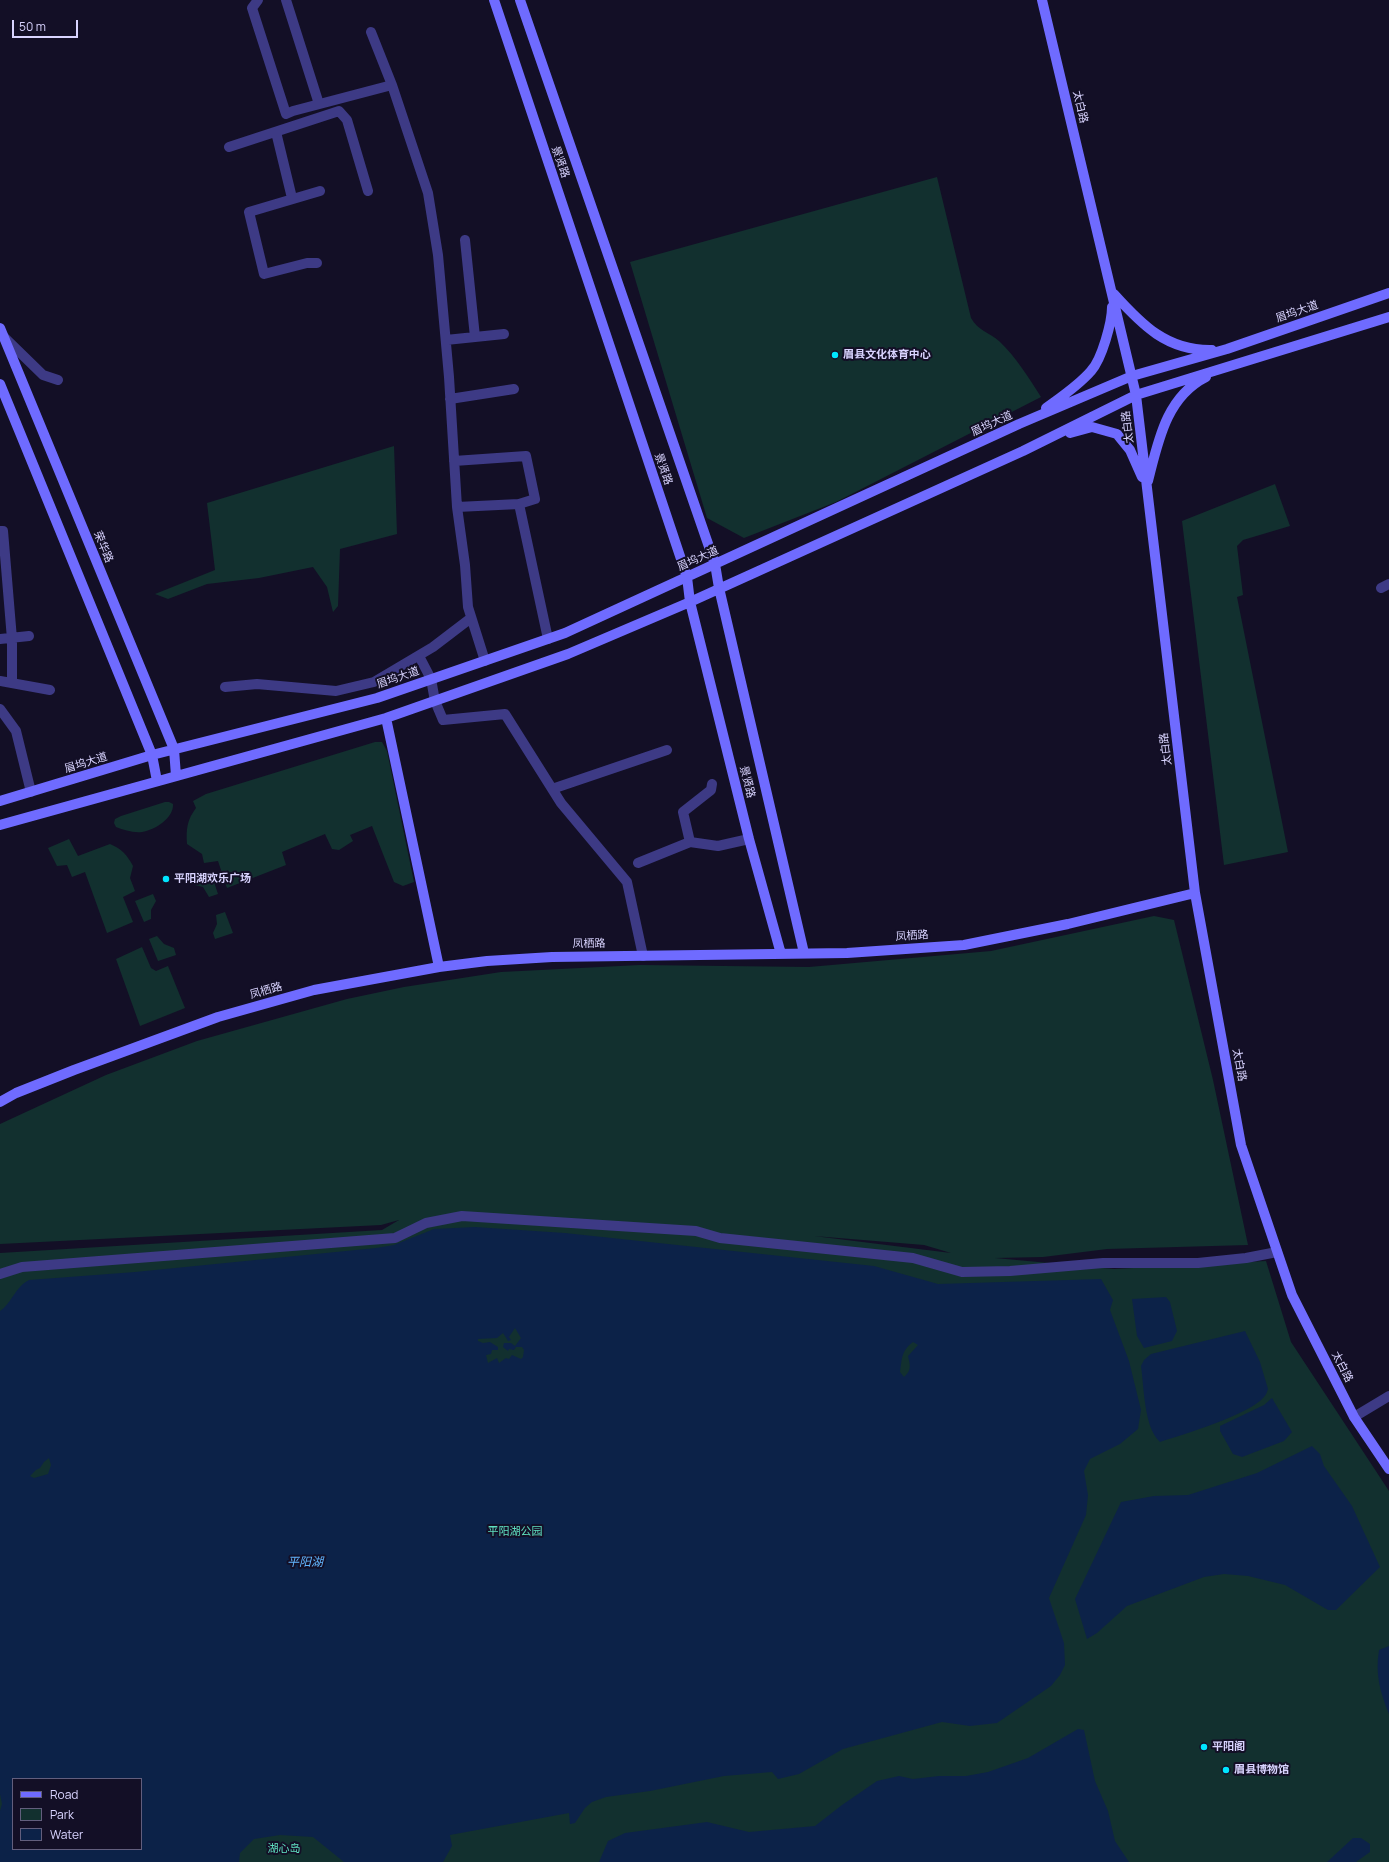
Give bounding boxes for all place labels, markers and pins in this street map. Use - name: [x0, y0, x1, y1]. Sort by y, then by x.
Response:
- place label: 眉县文化体育中心: [843, 348, 931, 362]
- marker: 眉县文化体育中心: [830, 350, 840, 360]
- place label: 平阳湖欢乐广场: [174, 872, 251, 886]
- marker: 平阳湖欢乐广场: [161, 874, 171, 884]
- place label: 平阳阁: [1212, 1740, 1245, 1754]
- marker: 平阳阁: [1199, 1742, 1209, 1752]
- place label: 眉县博物馆: [1234, 1763, 1289, 1777]
- marker: 眉县博物馆: [1221, 1765, 1231, 1775]

